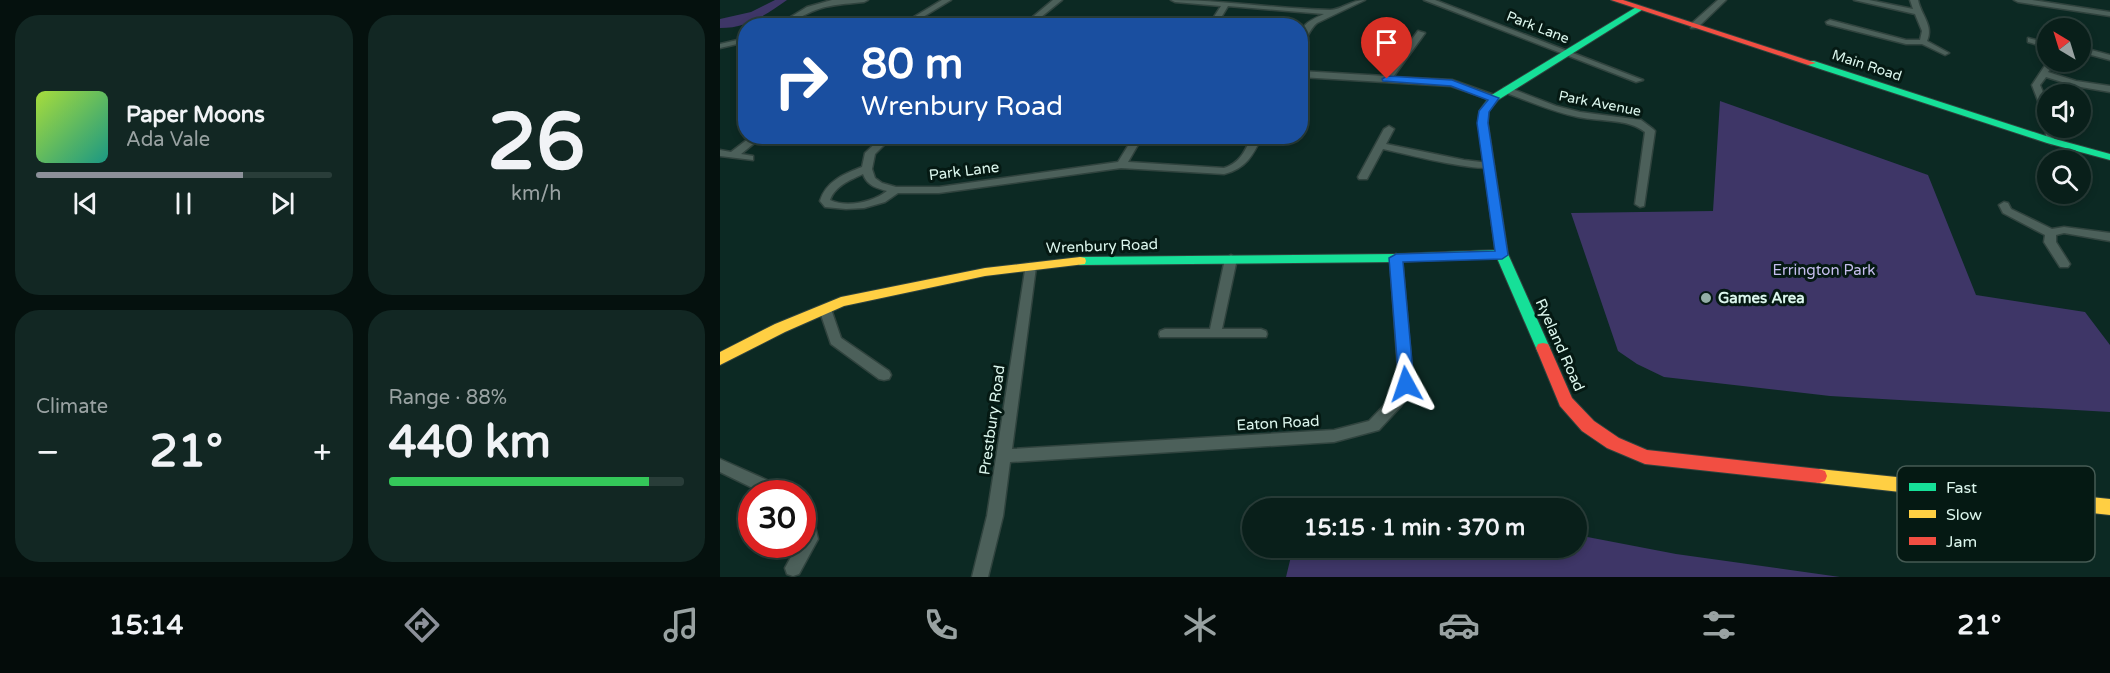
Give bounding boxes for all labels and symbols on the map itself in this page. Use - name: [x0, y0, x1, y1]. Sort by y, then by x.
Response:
- street label: Park Lane: [1504, 8, 1572, 47]
- pin: [1361, 17, 1412, 79]
- north arrow: [2037, 18, 2091, 72]
- street label: Main Road: [1830, 46, 1904, 85]
- street label: Park Avenue: [1557, 87, 1643, 120]
- street label: Park Lane: [928, 158, 1000, 184]
- street label: Wrenbury Road: [1046, 235, 1158, 257]
- park label: Errington Park: [1772, 261, 1876, 279]
- place label: Games Area: [1718, 289, 1805, 307]
- marker: Games Area: [1699, 291, 1713, 305]
- street label: Ryeland Road: [1532, 296, 1588, 394]
- position arrow: [1374, 352, 1438, 416]
- street label: Prestbury Road: [975, 364, 1009, 476]
- street label: Eaton Road: [1236, 412, 1320, 434]
- legend: [1897, 466, 2095, 562]
- text: Fast: [1946, 478, 1977, 498]
- speed limit sign: 30: [738, 480, 816, 558]
- text: Slow: [1946, 505, 1982, 525]
- text: Jam: [1946, 532, 1977, 552]

